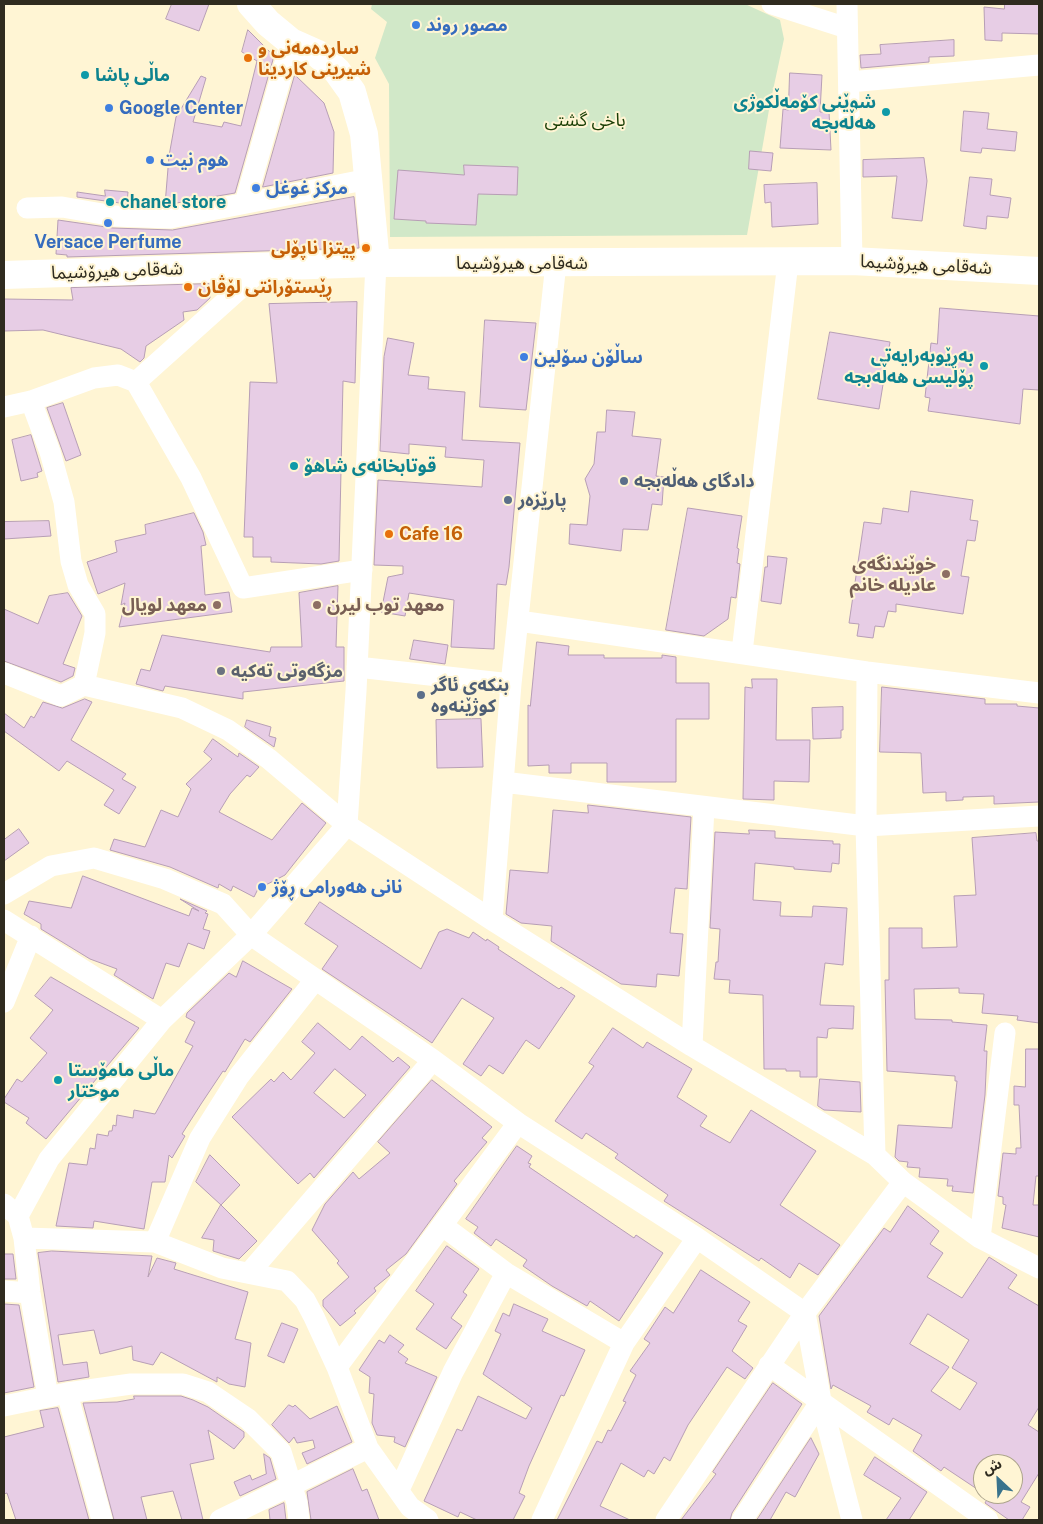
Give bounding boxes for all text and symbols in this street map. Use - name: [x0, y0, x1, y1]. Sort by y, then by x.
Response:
- place label: مصور روند: [426, 14, 508, 36]
- marker: مصور روند: [410, 19, 422, 31]
- place label: ساردەمەنی و شیرینی کاردینا: [258, 37, 371, 80]
- marker: ساردەمەنی و شیرینی کاردینا: [242, 52, 254, 64]
- place label: ماڵی پاشا: [95, 64, 170, 86]
- marker: ماڵی پاشا: [79, 69, 91, 81]
- place label: شوێنی کۆمەڵکوژی هەڵەبجە: [733, 91, 876, 134]
- place label: Google Center: [119, 97, 243, 119]
- marker: Google Center: [103, 102, 115, 114]
- marker: شوێنی کۆمەڵکوژی هەڵەبجە: [880, 106, 892, 118]
- park label: باخی گشتی: [545, 109, 625, 131]
- place label: هوم نيت: [160, 149, 229, 171]
- marker: هوم نيت: [144, 154, 156, 166]
- place label: مركز غوغل: [266, 177, 348, 199]
- marker: مركز غوغل: [250, 182, 262, 194]
- place label: chanel store: [120, 191, 226, 213]
- marker: chanel store: [104, 196, 116, 208]
- marker: Versace Perfume: [102, 217, 114, 229]
- place label: Versace Perfume: [34, 231, 182, 253]
- place label: پیتزا ناپۆلی: [271, 237, 356, 259]
- marker: پیتزا ناپۆلی: [360, 242, 372, 254]
- street label: شەقامی هیرۆشیما: [860, 251, 992, 279]
- street label: شەقامی هیرۆشیما: [456, 252, 588, 274]
- street label: شەقامی هیرۆشیما: [51, 258, 183, 284]
- place label: ڕێستۆرانتی لۆڤان: [198, 276, 333, 298]
- marker: ڕێستۆرانتی لۆڤان: [182, 281, 194, 293]
- place label: بەڕێوبەرایەتی پۆلیسی هەڵەبجە: [844, 345, 974, 388]
- place label: ساڵۆن سۆلین: [534, 346, 643, 368]
- marker: ساڵۆن سۆلین: [518, 351, 530, 363]
- marker: بەڕێوبەرایەتی پۆلیسی هەڵەبجە: [978, 360, 990, 372]
- place label: قوتابخانەی شاهۆ: [304, 455, 436, 477]
- marker: قوتابخانەی شاهۆ: [288, 460, 300, 472]
- place label: دادگای هەڵەبجە: [634, 470, 755, 492]
- marker: دادگای هەڵەبجە: [618, 475, 630, 487]
- place label: پارێزەر: [518, 489, 567, 511]
- marker: پارێزەر: [502, 494, 514, 506]
- place label: Cafe 16: [399, 523, 463, 545]
- marker: Cafe 16: [383, 528, 395, 540]
- place label: خوێندنگەی عادیلە خانم: [850, 553, 936, 596]
- marker: خوێندنگەی عادیلە خانم: [940, 568, 952, 580]
- place label: معهد لويال: [122, 594, 207, 616]
- place label: معهد توب ليرن: [327, 594, 445, 616]
- marker: معهد لويال: [211, 599, 223, 611]
- marker: معهد توب ليرن: [311, 599, 323, 611]
- place label: مزگەوتی تەکیە: [231, 660, 343, 682]
- marker: مزگەوتی تەکیە: [215, 665, 227, 677]
- place label: بنکەی ئاگر کوژێنەوە: [431, 674, 509, 716]
- marker: بنکەی ئاگر کوژێنەوە: [415, 689, 427, 701]
- place label: نانی هەورامی ڕۆژ: [272, 876, 403, 898]
- marker: نانی هەورامی ڕۆژ: [256, 881, 268, 893]
- place label: ماڵى مامۆستا موختار: [68, 1059, 174, 1102]
- marker: ماڵى مامۆستا موختار: [52, 1074, 64, 1086]
- north arrow: [973, 1454, 1023, 1504]
- text: ش: [980, 1455, 1004, 1478]

